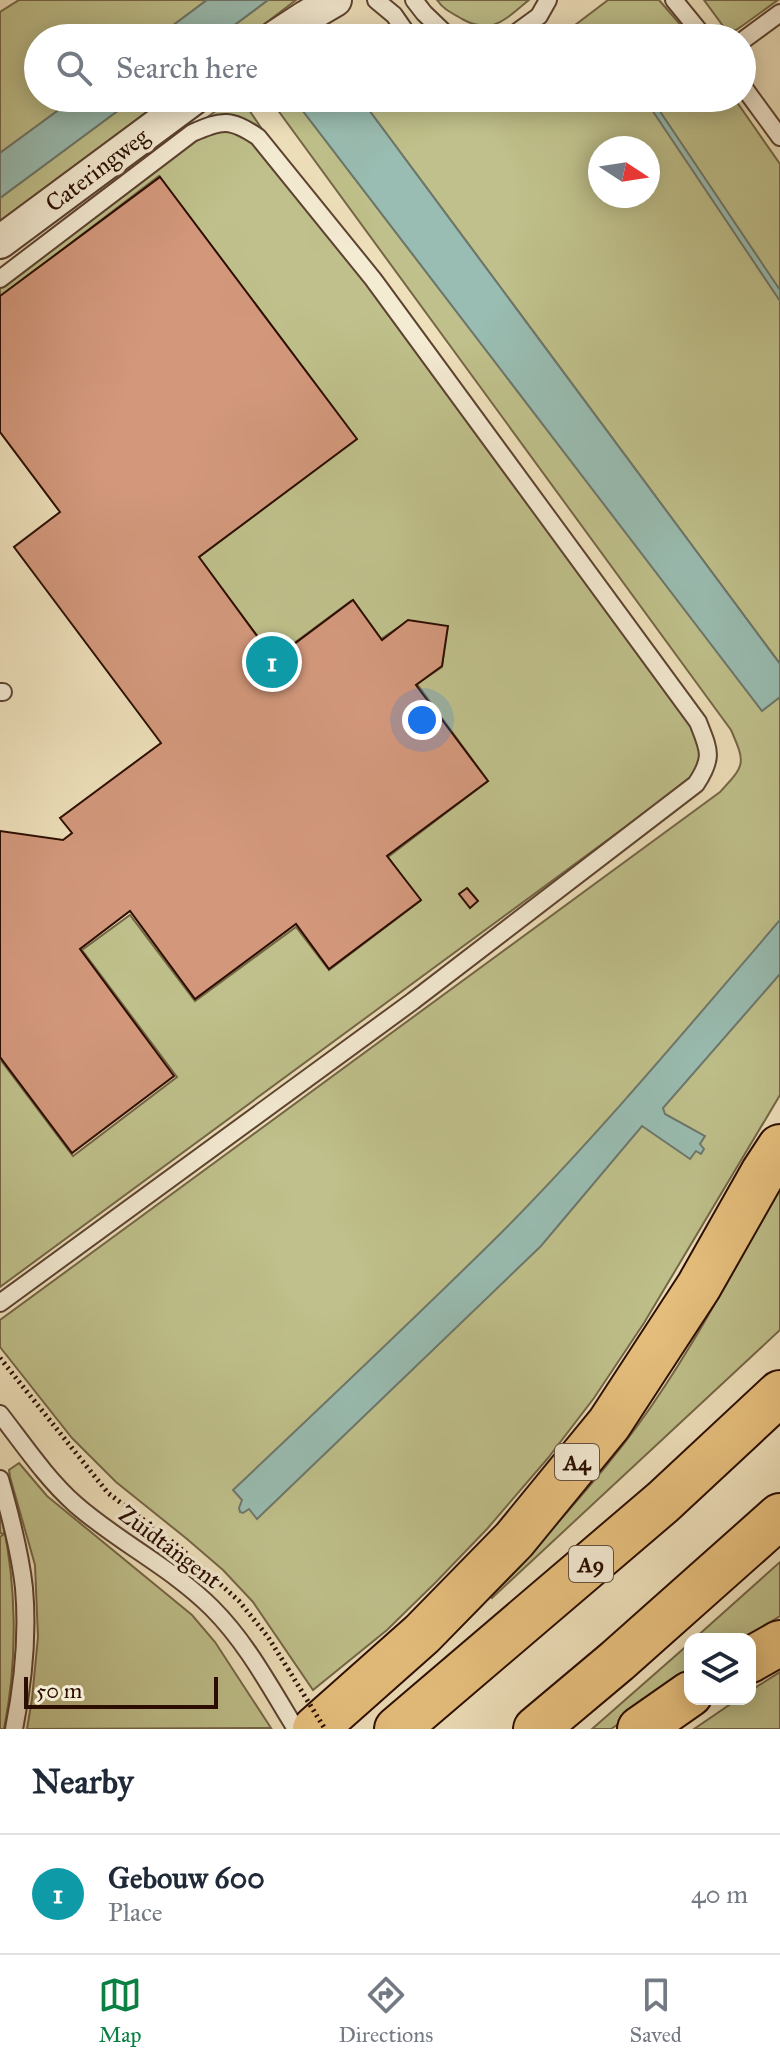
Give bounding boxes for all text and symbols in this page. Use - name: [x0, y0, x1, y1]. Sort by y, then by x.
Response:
- search box: [24, 24, 756, 112]
- icon: search: [52, 46, 96, 90]
- text: Search here: [116, 50, 258, 86]
- street label: Cateringweg: [39, 121, 155, 219]
- north arrow: [588, 136, 660, 208]
- pin: 1: [246, 632, 298, 692]
- your location: [402, 700, 442, 740]
- road number: A4: [555, 1444, 599, 1480]
- street label: Zuidtangent: [113, 1499, 228, 1596]
- road number: A9: [569, 1546, 613, 1582]
- map controls: [684, 1633, 756, 1705]
- button: layers: [684, 1633, 756, 1705]
- scale bar: [24, 1673, 218, 1709]
- text: 50 m: [36, 1677, 82, 1704]
- text: Nearby: [32, 1761, 134, 1802]
- text: Gebouw 600: [108, 1860, 265, 1896]
- text: 1: [53, 1878, 63, 1910]
- text: 40 m: [691, 1878, 748, 1910]
- text: Place: [108, 1896, 163, 1928]
- tab: Map: [98, 1973, 142, 2048]
- tab: Directions: [338, 1973, 433, 2048]
- tab: Saved: [630, 1973, 682, 2048]

